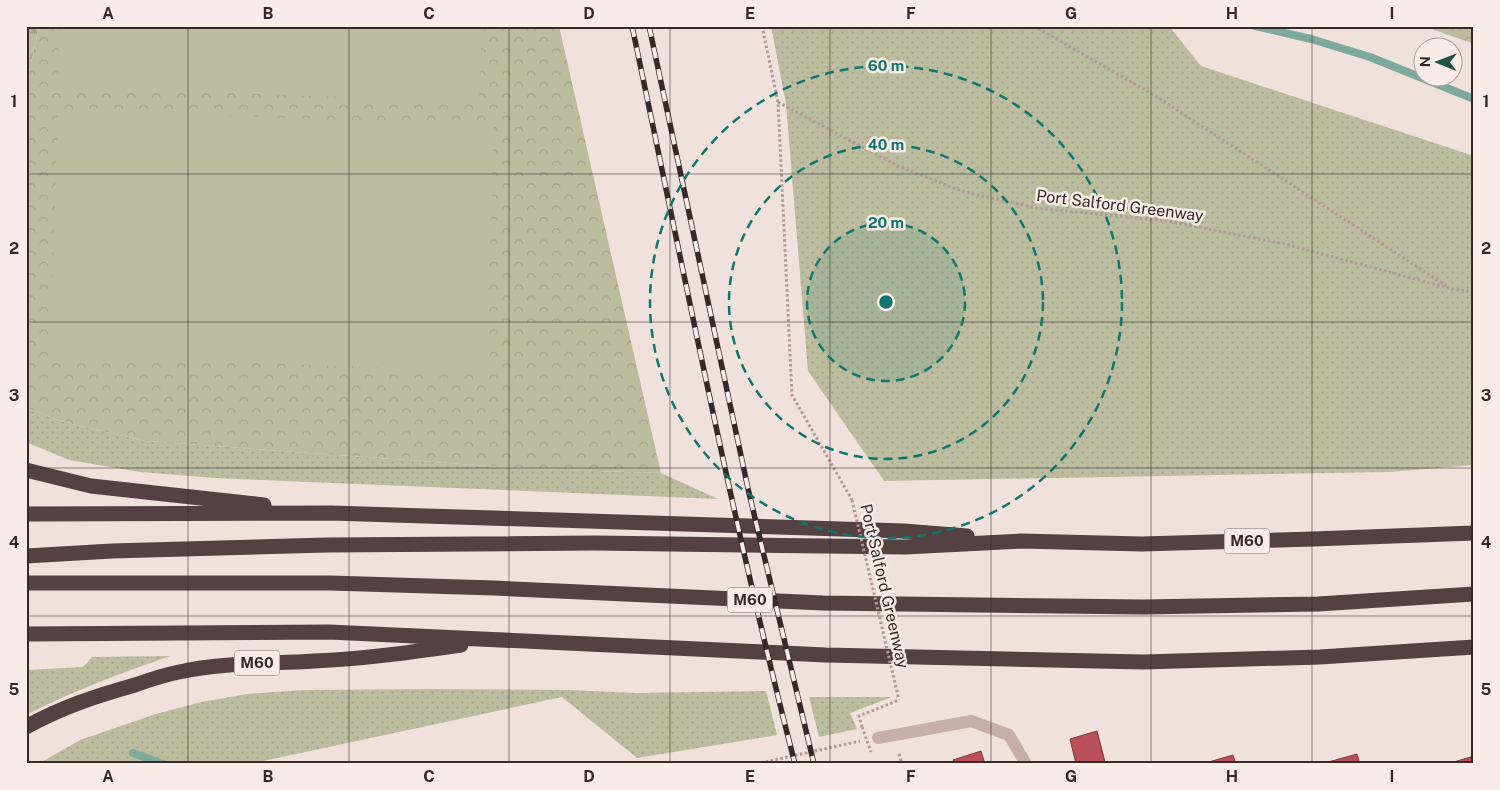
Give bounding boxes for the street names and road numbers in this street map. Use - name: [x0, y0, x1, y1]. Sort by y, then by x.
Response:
- street label: Port Salford Greenway: [1035, 186, 1205, 225]
- street label: Port Salford Greenway: [856, 502, 913, 671]
- road number: M60: [1224, 528, 1270, 554]
- road number: M60: [728, 588, 772, 612]
- road number: M60: [234, 650, 280, 676]

